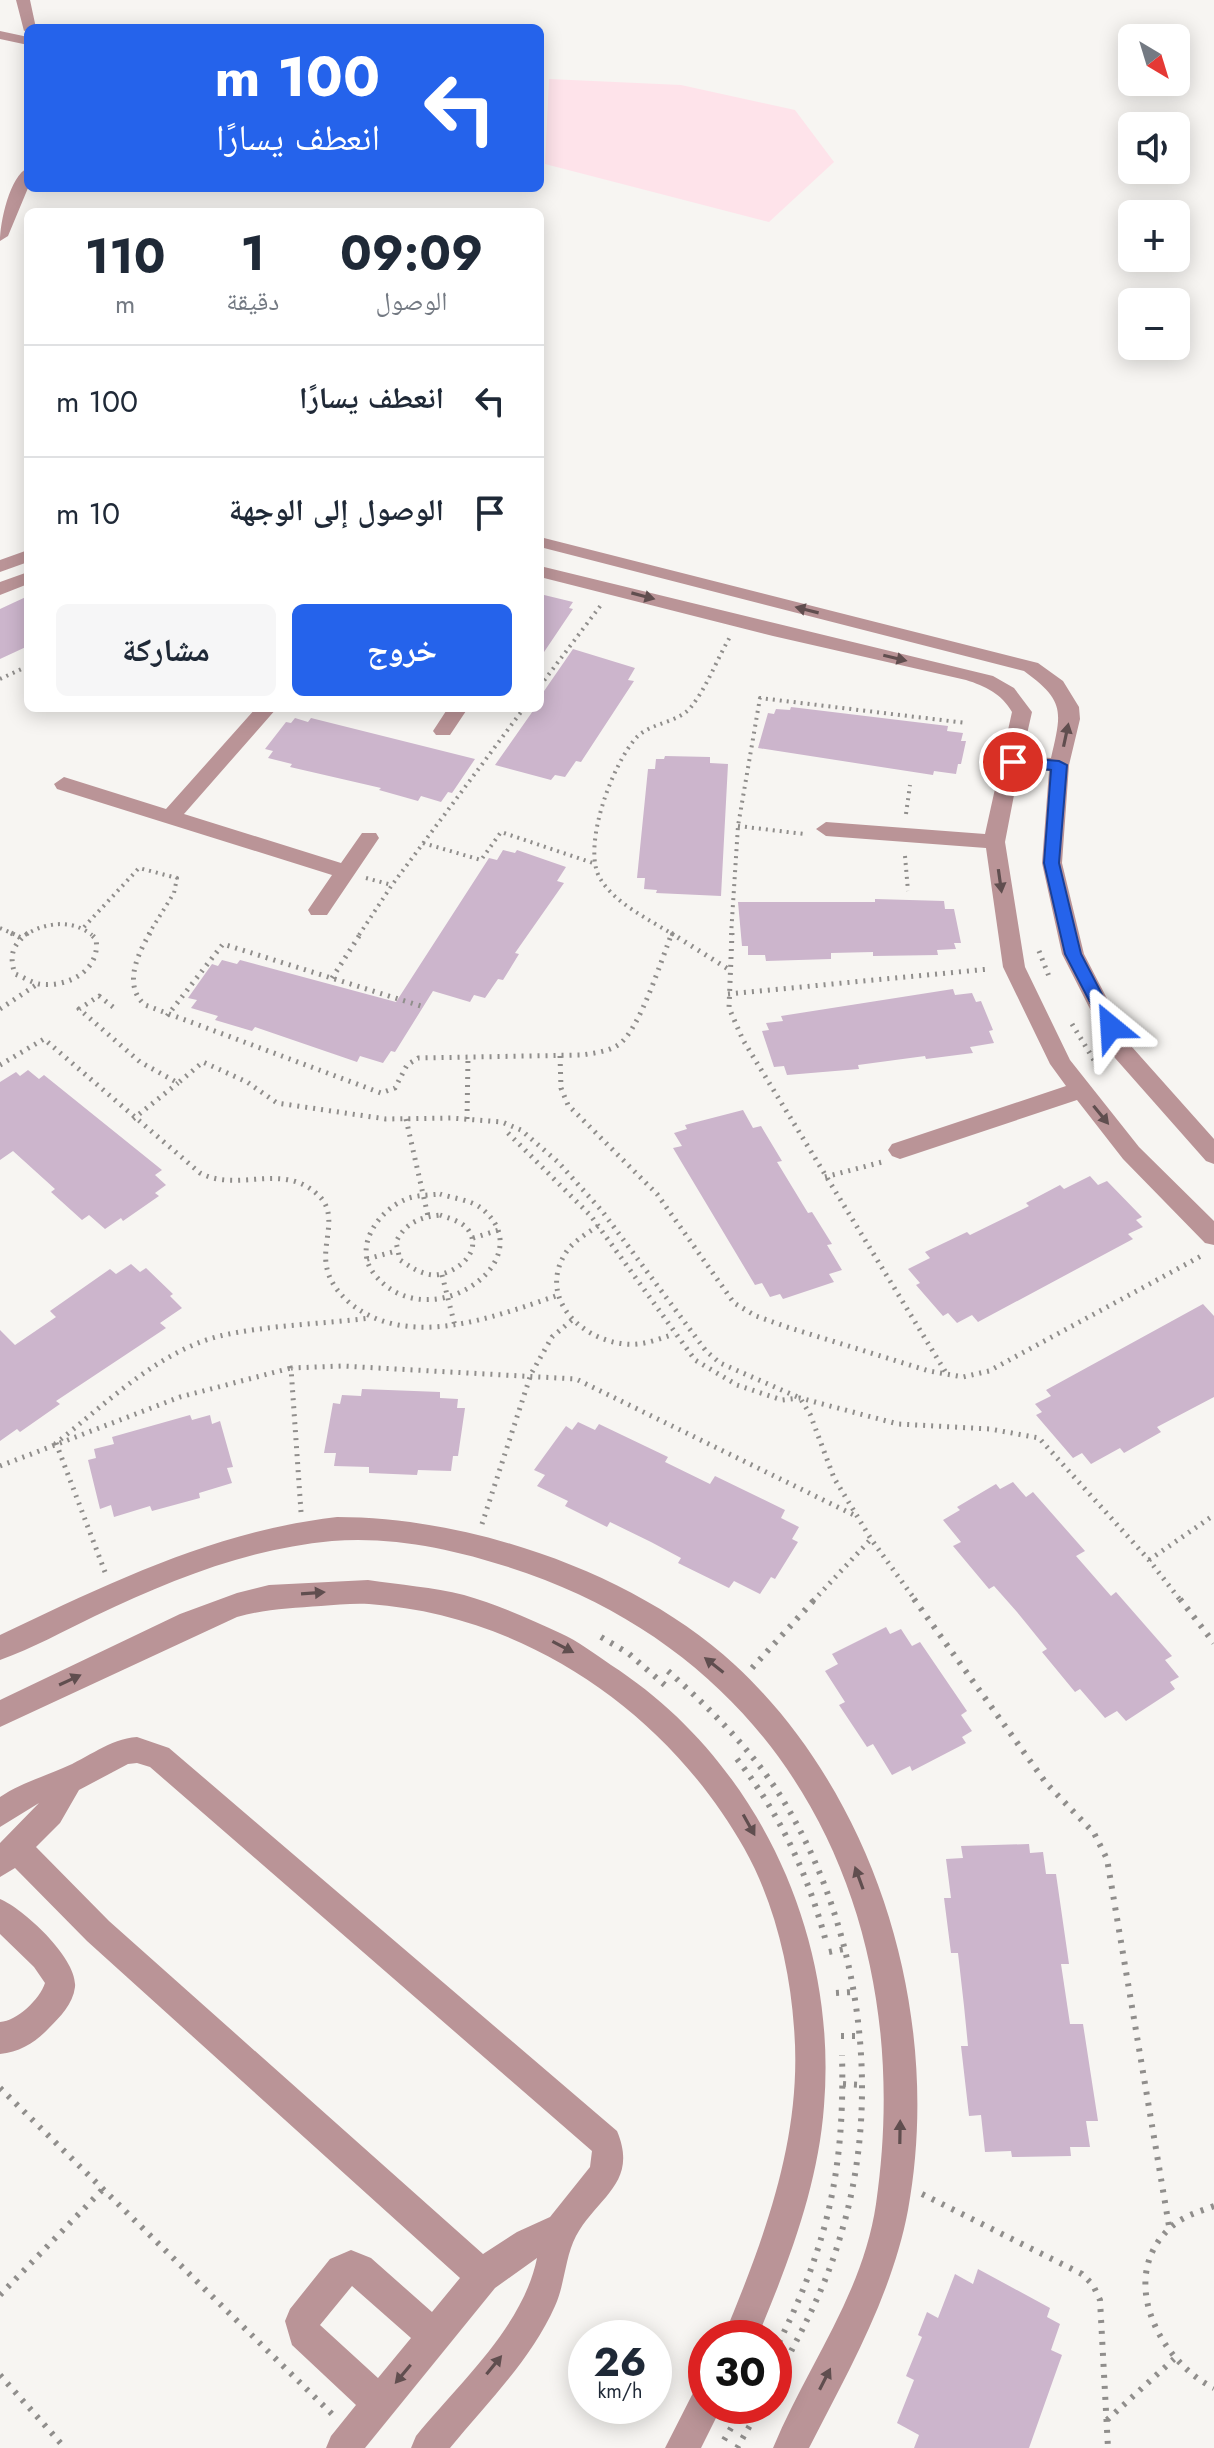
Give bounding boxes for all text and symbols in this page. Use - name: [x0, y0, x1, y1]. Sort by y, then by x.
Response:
- north arrow: [1118, 24, 1190, 96]
- map controls: [1118, 24, 1190, 360]
- text: 100 m: [215, 36, 380, 117]
- icon: left: [408, 56, 512, 160]
- text: انعطف يسارًا: [216, 111, 380, 163]
- button: sound: [1118, 112, 1190, 184]
- button: +: [1118, 200, 1190, 272]
- text: 1: [240, 219, 265, 288]
- text: 09:09: [340, 219, 483, 288]
- text: 110: [85, 222, 165, 291]
- text: دقيقة: [226, 282, 279, 320]
- text: الوصول: [376, 282, 448, 320]
- text: m: [115, 285, 135, 323]
- button: −: [1118, 288, 1190, 360]
- text: انعطف يسارًا: [299, 376, 444, 419]
- icon: left: [468, 379, 512, 423]
- text: 100 m: [56, 380, 138, 423]
- text: الوصول إلى الوجهة: [229, 488, 444, 531]
- icon: arrive: [468, 491, 512, 535]
- text: 10 m: [56, 492, 120, 535]
- one-way arrow: [631, 590, 656, 603]
- one-way arrow: [795, 603, 820, 615]
- button: مشاركة: [56, 604, 276, 696]
- button: خروج: [292, 604, 512, 696]
- one-way arrow: [883, 652, 908, 665]
- one-way arrow: [1060, 722, 1073, 747]
- pin: [979, 728, 1047, 796]
- icon: arrive: [991, 740, 1035, 784]
- one-way arrow: [994, 869, 1007, 894]
- position arrow: [1069, 985, 1153, 1069]
- one-way arrow: [1092, 1105, 1109, 1125]
- one-way arrow: [301, 1586, 326, 1599]
- one-way arrow: [552, 1640, 574, 1654]
- one-way arrow: [704, 1658, 724, 1674]
- one-way arrow: [59, 1673, 82, 1687]
- one-way arrow: [742, 1814, 756, 1836]
- one-way arrow: [852, 1865, 865, 1889]
- one-way arrow: [893, 2119, 906, 2144]
- speed limit sign: 30: [688, 2320, 792, 2424]
- text: 26: [594, 2333, 647, 2391]
- one-way arrow: [485, 2355, 502, 2375]
- one-way arrow: [394, 2364, 411, 2385]
- one-way arrow: [819, 2367, 832, 2390]
- text: km/h: [597, 2377, 643, 2406]

